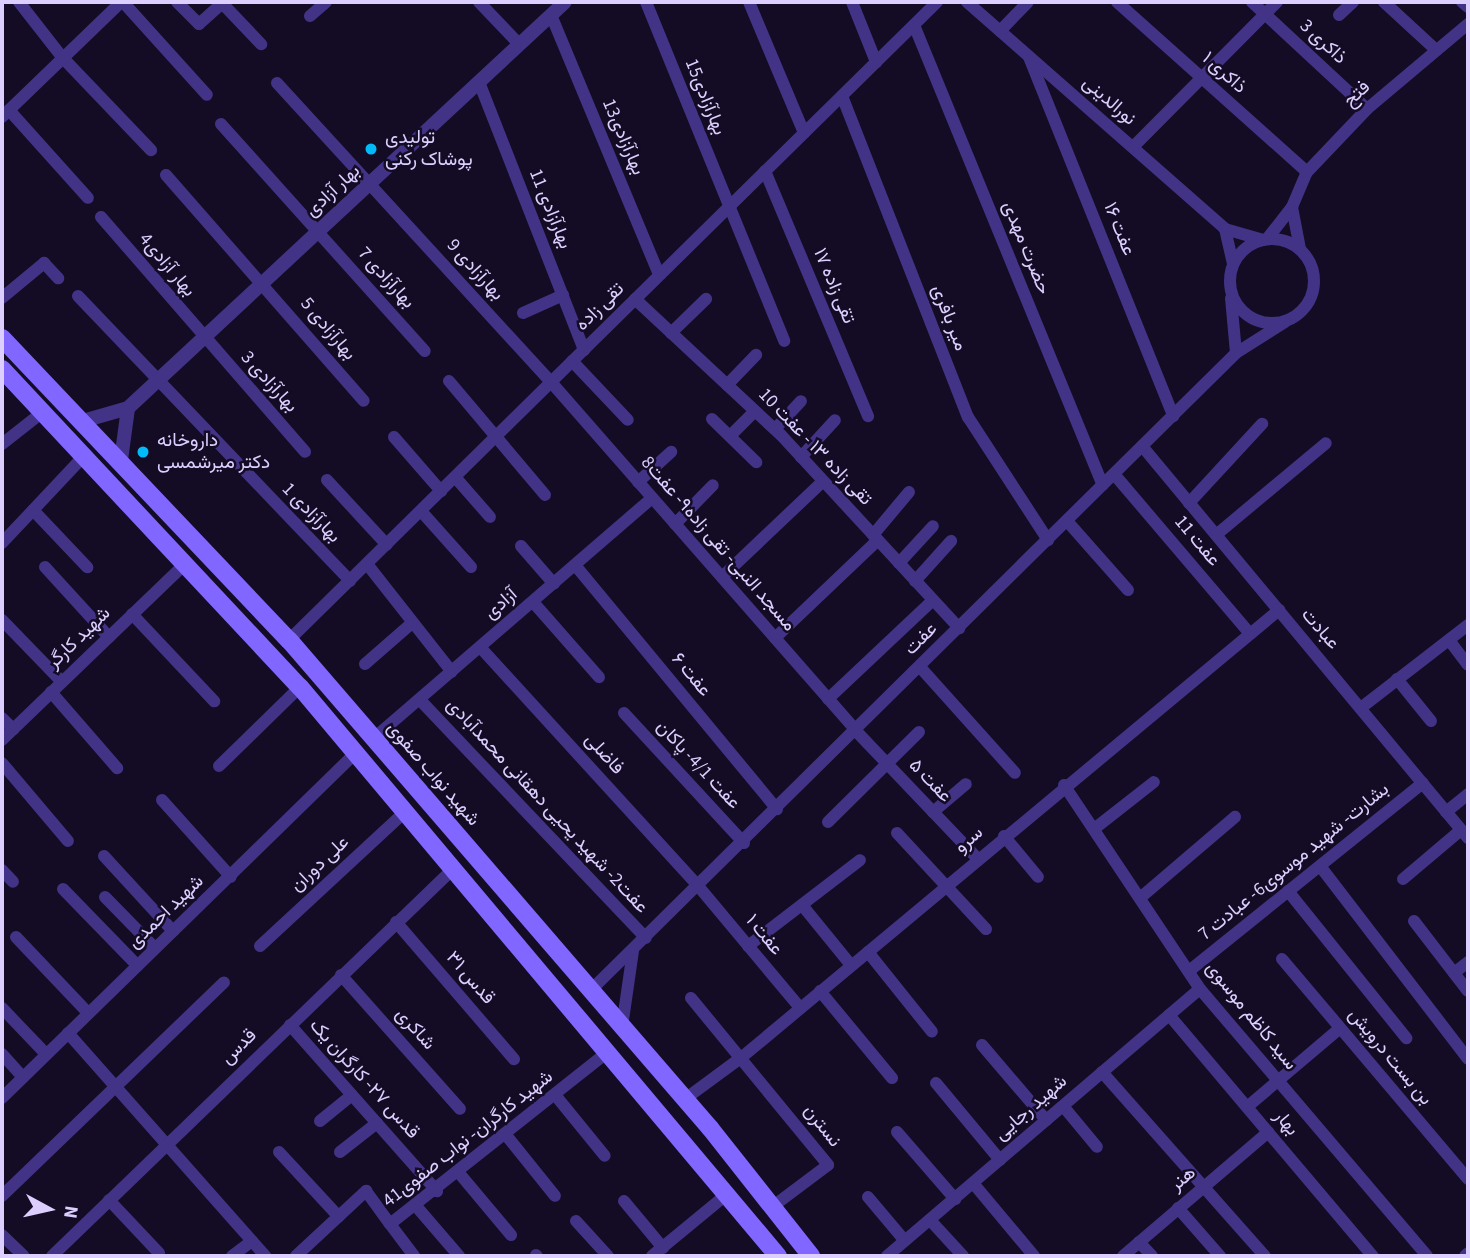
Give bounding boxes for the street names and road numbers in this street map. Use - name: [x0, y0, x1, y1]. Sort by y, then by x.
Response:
- street label: ذاکری 3: [1295, 15, 1351, 69]
- street label: ذاکری ۱: [1197, 47, 1251, 99]
- street label: بهارآزادی15: [679, 55, 731, 139]
- street label: نورالدینی: [1077, 71, 1141, 131]
- street label: فتح: [1339, 76, 1375, 112]
- street label: بهارآزادی13: [597, 95, 649, 179]
- street label: بهار آزادی: [301, 160, 365, 222]
- street label: بهارآزادی 11: [524, 166, 576, 252]
- street label: حضرت مهدی: [997, 198, 1055, 298]
- street label: عفت ۱۶: [1098, 199, 1140, 259]
- street label: بهار آزادی4: [134, 228, 200, 302]
- street label: بهارآزادی 9: [441, 235, 509, 305]
- street label: بهارآزادی 7: [352, 243, 420, 313]
- street label: تقی زاده ۱۷: [808, 245, 860, 327]
- street label: تقی زاده: [571, 278, 629, 336]
- street label: میر بافری: [926, 282, 972, 354]
- street label: بهارآزادی 5: [295, 293, 361, 365]
- street label: بهارآزادی 3: [235, 347, 303, 417]
- street label: تقی زاده ۱۳ - عفت 10: [753, 384, 877, 510]
- street label: مسجد النبی- تقی زاده۹- عفت8: [636, 452, 800, 636]
- street label: بهارآزادی 1: [277, 478, 345, 548]
- street label: عفت 11: [1169, 511, 1225, 571]
- street label: آزادی: [480, 583, 522, 625]
- street label: شهید کارگر: [43, 602, 115, 674]
- street label: عبادت: [1296, 604, 1344, 654]
- street label: عفت: [900, 618, 942, 660]
- street label: عفت ۶: [666, 648, 716, 702]
- street label: عفت2- شهید یحیی دهقانی محمدآبادی: [441, 694, 653, 918]
- street label: عفت 4/1- پاکان: [651, 716, 745, 814]
- street label: شهید نواب صفوی: [381, 717, 485, 831]
- street label: فاضلی: [579, 729, 629, 779]
- street label: عفت ۵: [904, 754, 956, 808]
- street label: بشارت- شهید موسوی6- عبادت 7: [1194, 778, 1394, 946]
- street label: سرو: [950, 821, 988, 859]
- street label: علی دوران: [286, 831, 354, 897]
- street label: شهید احمدی: [123, 870, 209, 954]
- street label: عفت ۱: [740, 910, 788, 960]
- street label: قدس ۳۱: [441, 947, 499, 1009]
- street label: سید کاظم موسوی: [1200, 957, 1302, 1075]
- street label: شاکری: [390, 1003, 440, 1055]
- street label: بن بست درویش: [1343, 1004, 1437, 1110]
- street label: قدس ۲۷- کارگران یک: [304, 1014, 424, 1144]
- street label: قدس: [216, 1024, 262, 1070]
- street label: شهید کارگران- نواب صفوی41: [378, 1065, 558, 1213]
- street label: شهید رجایی: [990, 1070, 1072, 1146]
- street label: نسترن: [798, 1100, 846, 1152]
- street label: بهار: [1269, 1106, 1303, 1140]
- street label: هنر: [1165, 1162, 1201, 1196]

